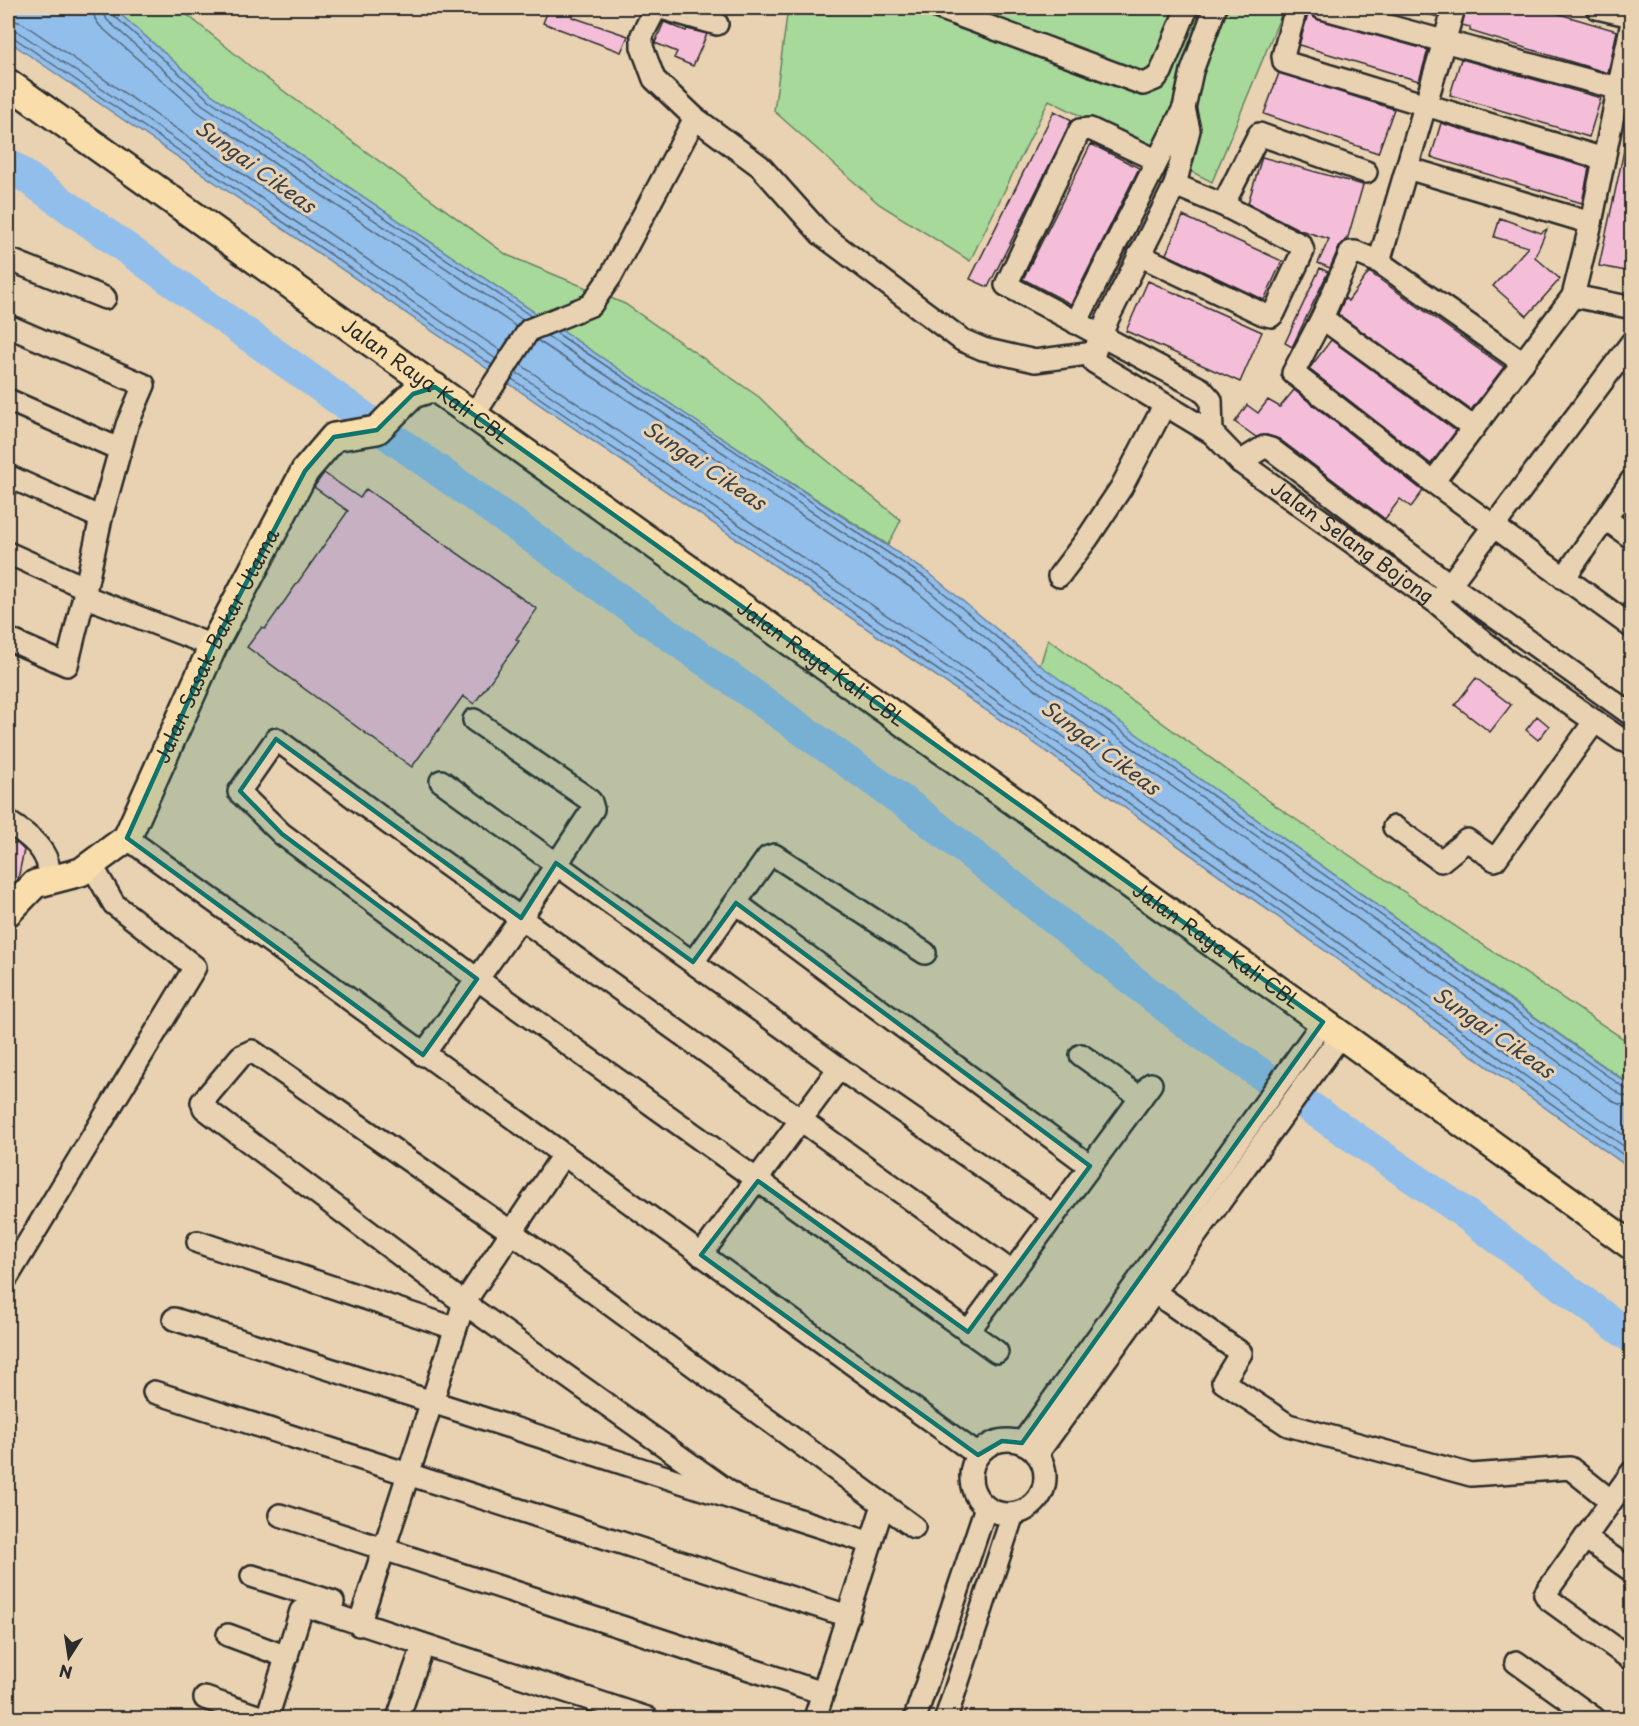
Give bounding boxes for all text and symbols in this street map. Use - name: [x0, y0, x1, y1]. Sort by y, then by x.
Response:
- water label: Sungai Cikeas: [189, 111, 325, 221]
- street label: Jalan Raya Kali CBL: [336, 310, 517, 451]
- water label: Sungai Cikeas: [637, 411, 775, 519]
- street label: Jalan Selang Bojong: [1265, 473, 1441, 610]
- street label: Jalan Sasak Bakar Utama: [146, 522, 287, 768]
- street label: Jalan Raya Kali CBL: [731, 592, 912, 733]
- water label: Sungai Cikeas: [1035, 691, 1169, 803]
- street label: Jalan Raya Kali CBL: [1127, 875, 1308, 1016]
- water label: Sungai Cikeas: [1427, 978, 1563, 1087]
- north arrow: [39, 1627, 99, 1687]
- text: N: [57, 1660, 74, 1686]

